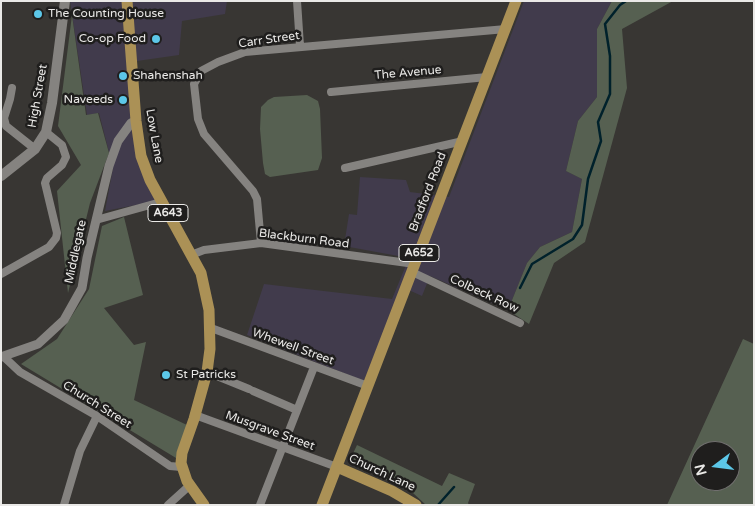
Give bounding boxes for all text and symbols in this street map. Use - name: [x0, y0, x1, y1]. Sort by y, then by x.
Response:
- place label: The Counting House: [48, 7, 164, 21]
- marker: The Counting House: [32, 8, 44, 20]
- street label: Carr Street: [237, 29, 301, 51]
- place label: Co-op Food: [79, 32, 146, 46]
- marker: Co-op Food: [150, 33, 162, 45]
- street label: High Street: [25, 63, 51, 129]
- street label: The Avenue: [374, 63, 442, 83]
- place label: Shahenshah: [133, 69, 203, 83]
- marker: Shahenshah: [117, 70, 129, 82]
- place label: Naveeds: [64, 93, 113, 107]
- marker: Naveeds: [117, 94, 129, 106]
- street label: Low Lane: [142, 108, 166, 164]
- street label: Bradford Road: [406, 150, 450, 234]
- road number: A643: [148, 204, 188, 222]
- street label: Middlegate: [62, 219, 90, 285]
- street label: Blackburn Road: [258, 226, 350, 252]
- road number: A652: [399, 244, 439, 262]
- street label: Colbeck Row: [447, 272, 521, 316]
- street label: Whewell Street: [250, 326, 336, 368]
- place label: St Patricks: [176, 368, 236, 382]
- marker: St Patricks: [160, 369, 172, 381]
- street label: Church Street: [60, 378, 134, 432]
- street label: Musgrave Street: [223, 408, 317, 454]
- north arrow: [690, 441, 740, 491]
- street label: Church Lane: [346, 451, 418, 495]
- text: N: [691, 462, 711, 477]

